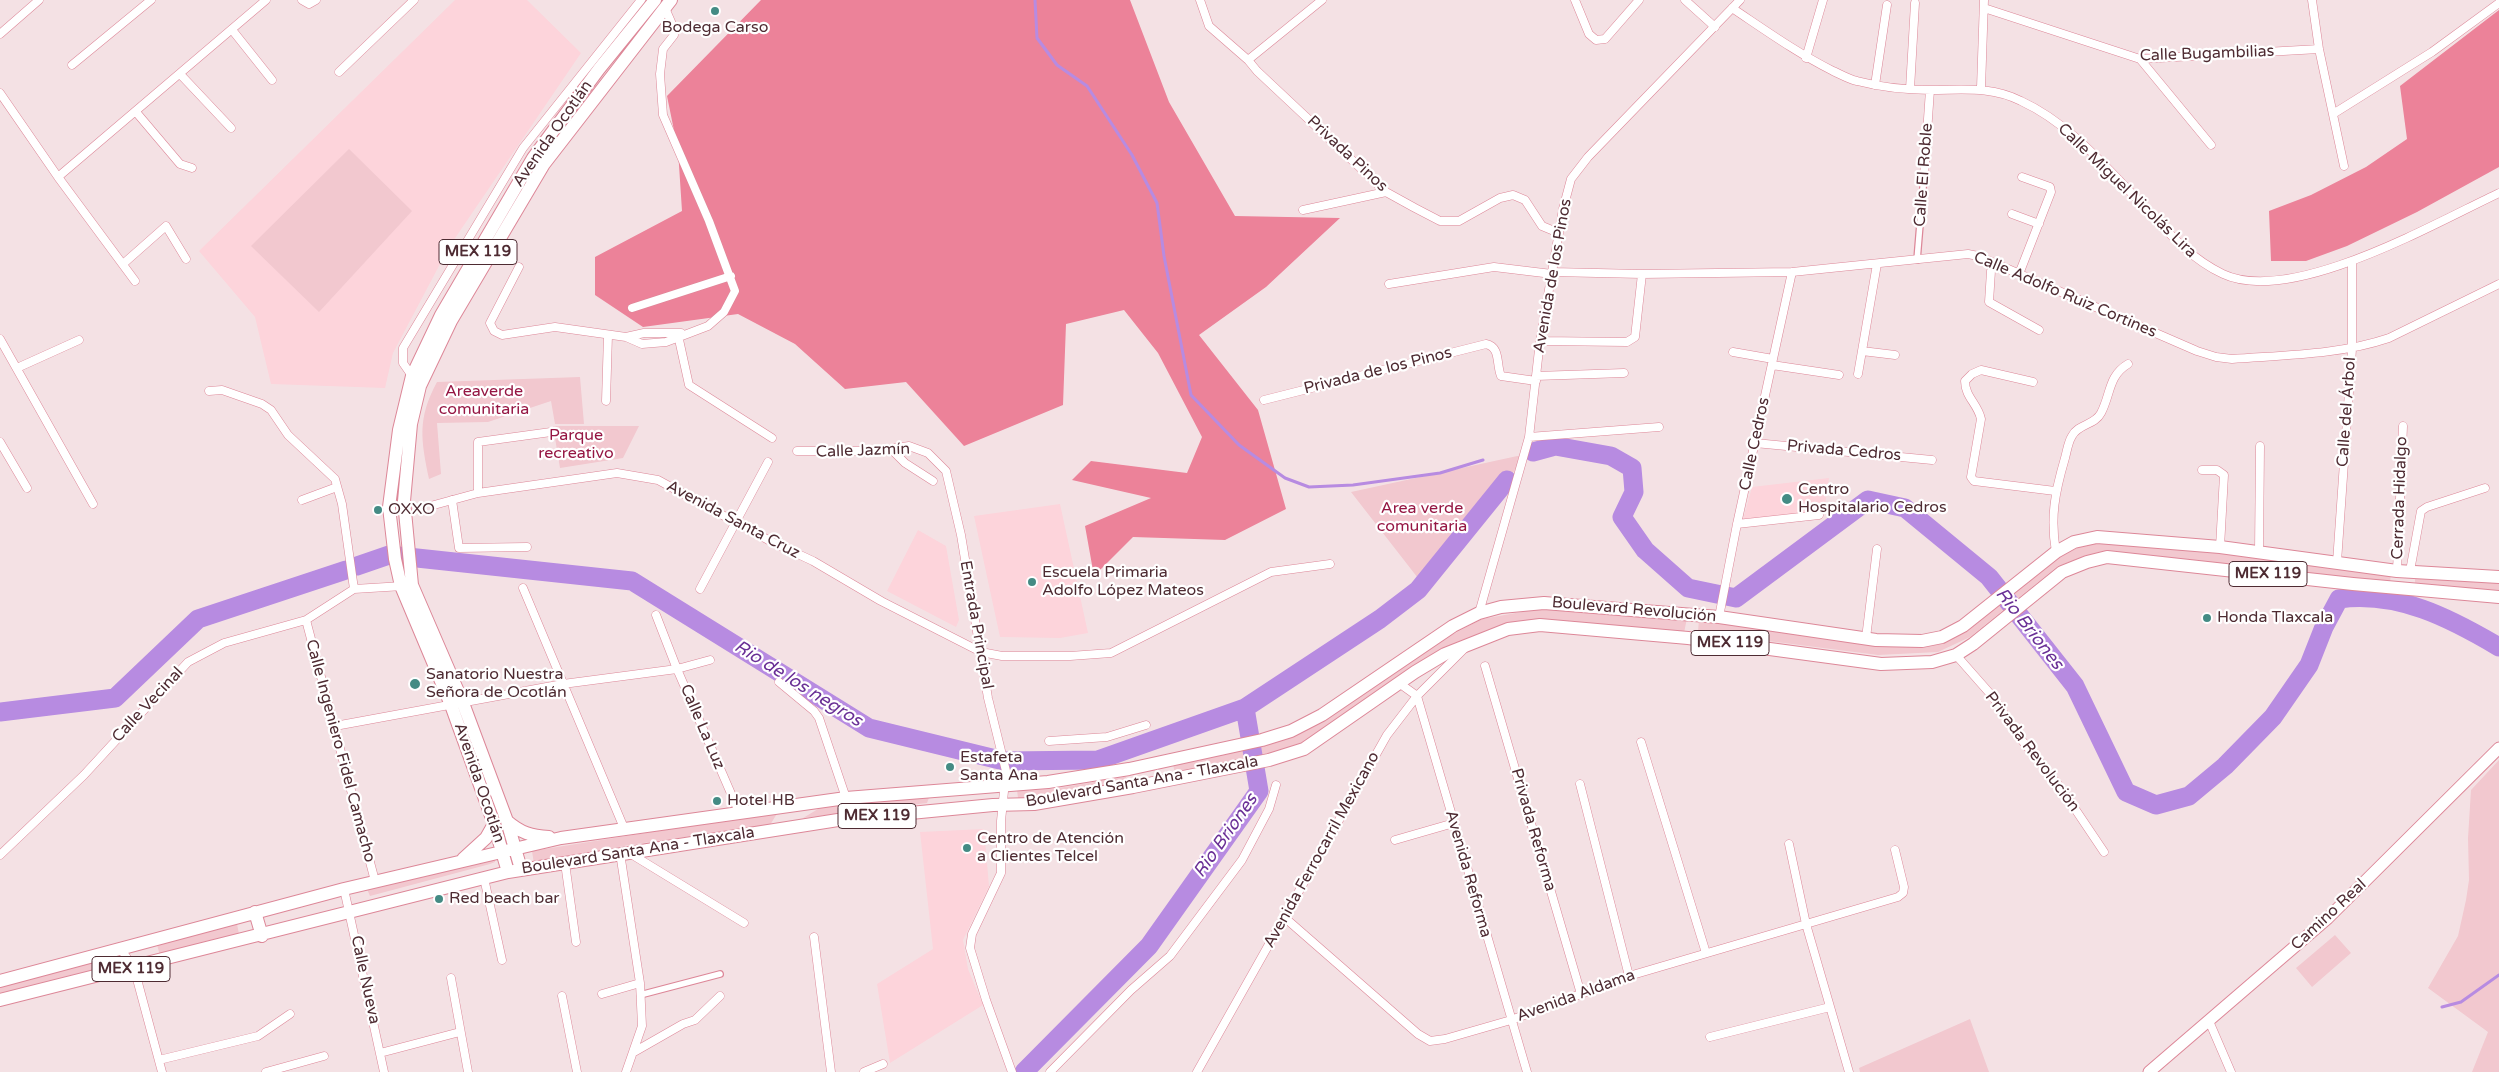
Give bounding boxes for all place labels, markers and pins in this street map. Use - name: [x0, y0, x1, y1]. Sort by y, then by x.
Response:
- marker: Bodega Carso: [709, 5, 721, 17]
- place label: Bodega Carso: [662, 18, 768, 38]
- place label: Centro Hospitalario Cedros: [1798, 480, 1947, 518]
- marker: Centro Hospitalario Cedros: [1780, 492, 1794, 506]
- place label: OXXO: [388, 500, 435, 520]
- marker: OXXO: [372, 504, 384, 516]
- place label: Escuela Primaria Adolfo López Mateos: [1042, 563, 1204, 601]
- marker: Escuela Primaria Adolfo López Mateos: [1026, 576, 1038, 588]
- place label: Honda Tlaxcala: [2217, 608, 2333, 628]
- marker: Honda Tlaxcala: [2201, 612, 2213, 624]
- place label: Sanatorio Nuestra Señora de Ocotlán: [426, 665, 567, 703]
- marker: Sanatorio Nuestra Señora de Ocotlán: [408, 677, 422, 691]
- place label: Estafeta Santa Ana: [960, 748, 1038, 786]
- marker: Estafeta Santa Ana: [944, 761, 956, 773]
- place label: Hotel HB: [727, 791, 795, 811]
- marker: Hotel HB: [711, 795, 723, 807]
- place label: Centro de Atención a Clientes Telcel: [977, 829, 1124, 867]
- marker: Centro de Atención a Clientes Telcel: [961, 842, 973, 854]
- place label: Red beach bar: [449, 889, 559, 909]
- marker: Red beach bar: [433, 893, 445, 905]

